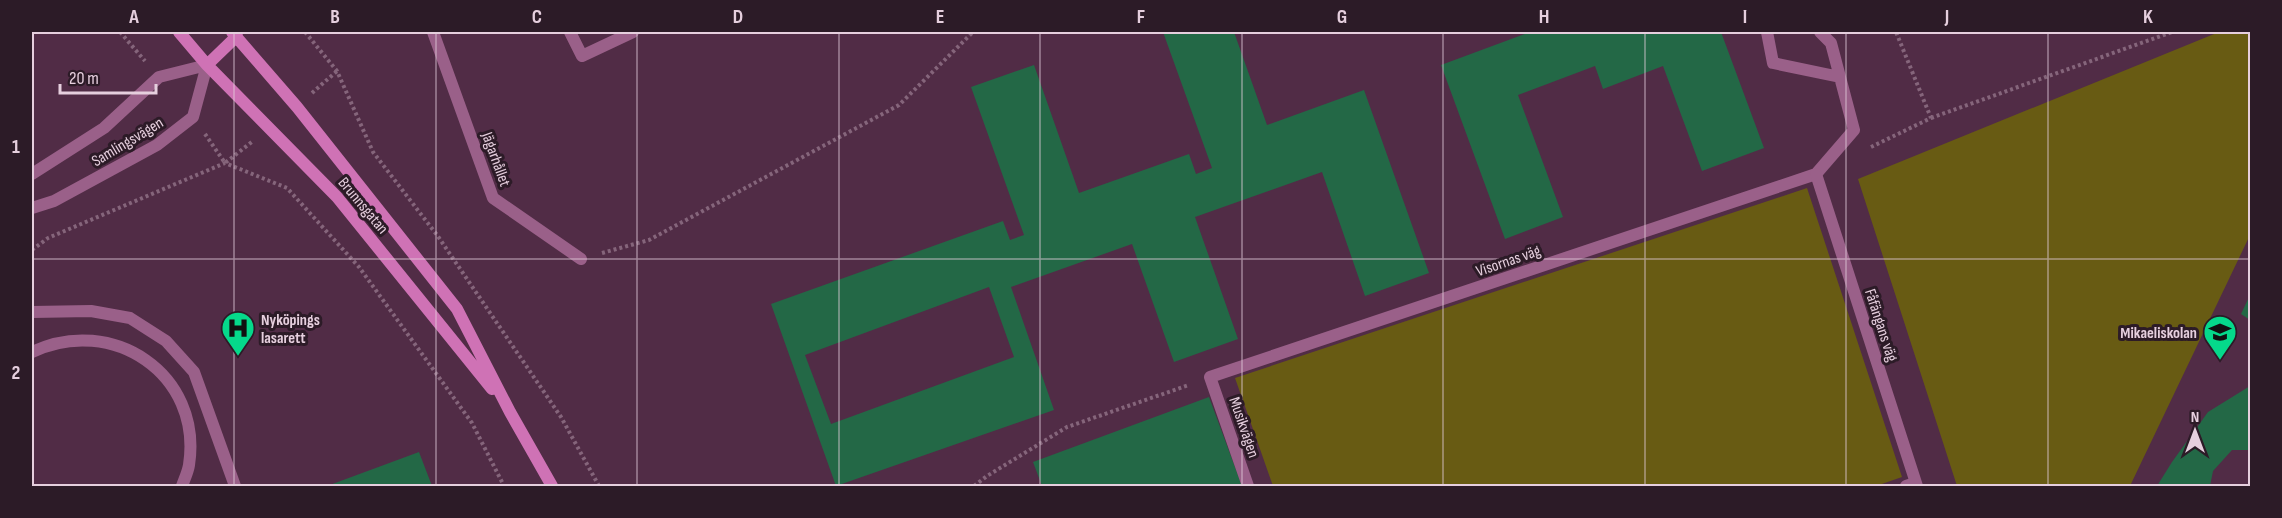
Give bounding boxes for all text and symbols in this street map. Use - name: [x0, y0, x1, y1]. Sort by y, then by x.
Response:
- text: A: [128, 5, 139, 29]
- text: B: [330, 5, 340, 29]
- text: C: [532, 5, 542, 29]
- text: D: [733, 5, 743, 29]
- text: E: [936, 5, 944, 29]
- text: F: [1137, 5, 1145, 29]
- text: G: [1337, 5, 1347, 29]
- text: H: [1539, 5, 1549, 29]
- text: I: [1743, 5, 1747, 29]
- text: J: [1944, 5, 1949, 29]
- text: K: [2143, 5, 2153, 29]
- scale bar: [60, 57, 156, 95]
- text: 20 m: [69, 68, 99, 89]
- street label: Samlingsvägen: [88, 113, 167, 171]
- street label: Jägarhållet: [477, 129, 514, 189]
- text: 1: [12, 135, 20, 159]
- street label: Brunnsgatan: [334, 174, 392, 238]
- street label: Visornas väg: [1474, 242, 1543, 281]
- street label: Fåfängans väg: [1860, 287, 1901, 364]
- hospital icon: Nyköpings lasarett: [220, 310, 256, 357]
- place label: Nyköpings lasarett: [261, 311, 320, 348]
- school or university icon: Mikaeliskolan: [2202, 314, 2238, 361]
- place label: Mikaeliskolan: [2120, 324, 2197, 343]
- text: 2: [12, 361, 20, 385]
- street label: Musikvägen: [1224, 395, 1263, 460]
- north arrow: [2165, 401, 2225, 461]
- text: N: [2191, 408, 2199, 427]

